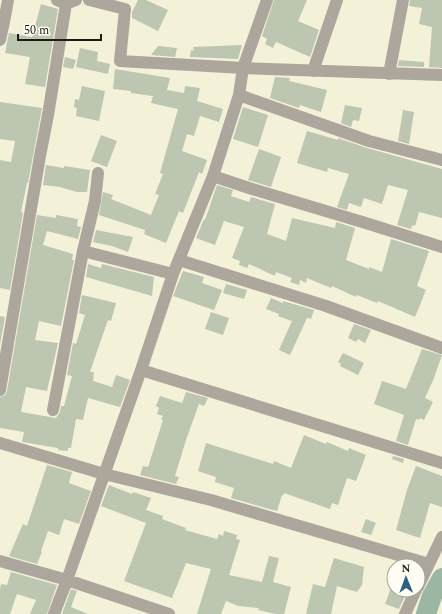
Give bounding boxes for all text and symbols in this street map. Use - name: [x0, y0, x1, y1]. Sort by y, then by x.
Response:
- scale bar: [18, 16, 101, 42]
- text: 50 m: [24, 21, 49, 40]
- north arrow: [386, 558, 426, 598]
- text: N: [401, 560, 410, 577]

